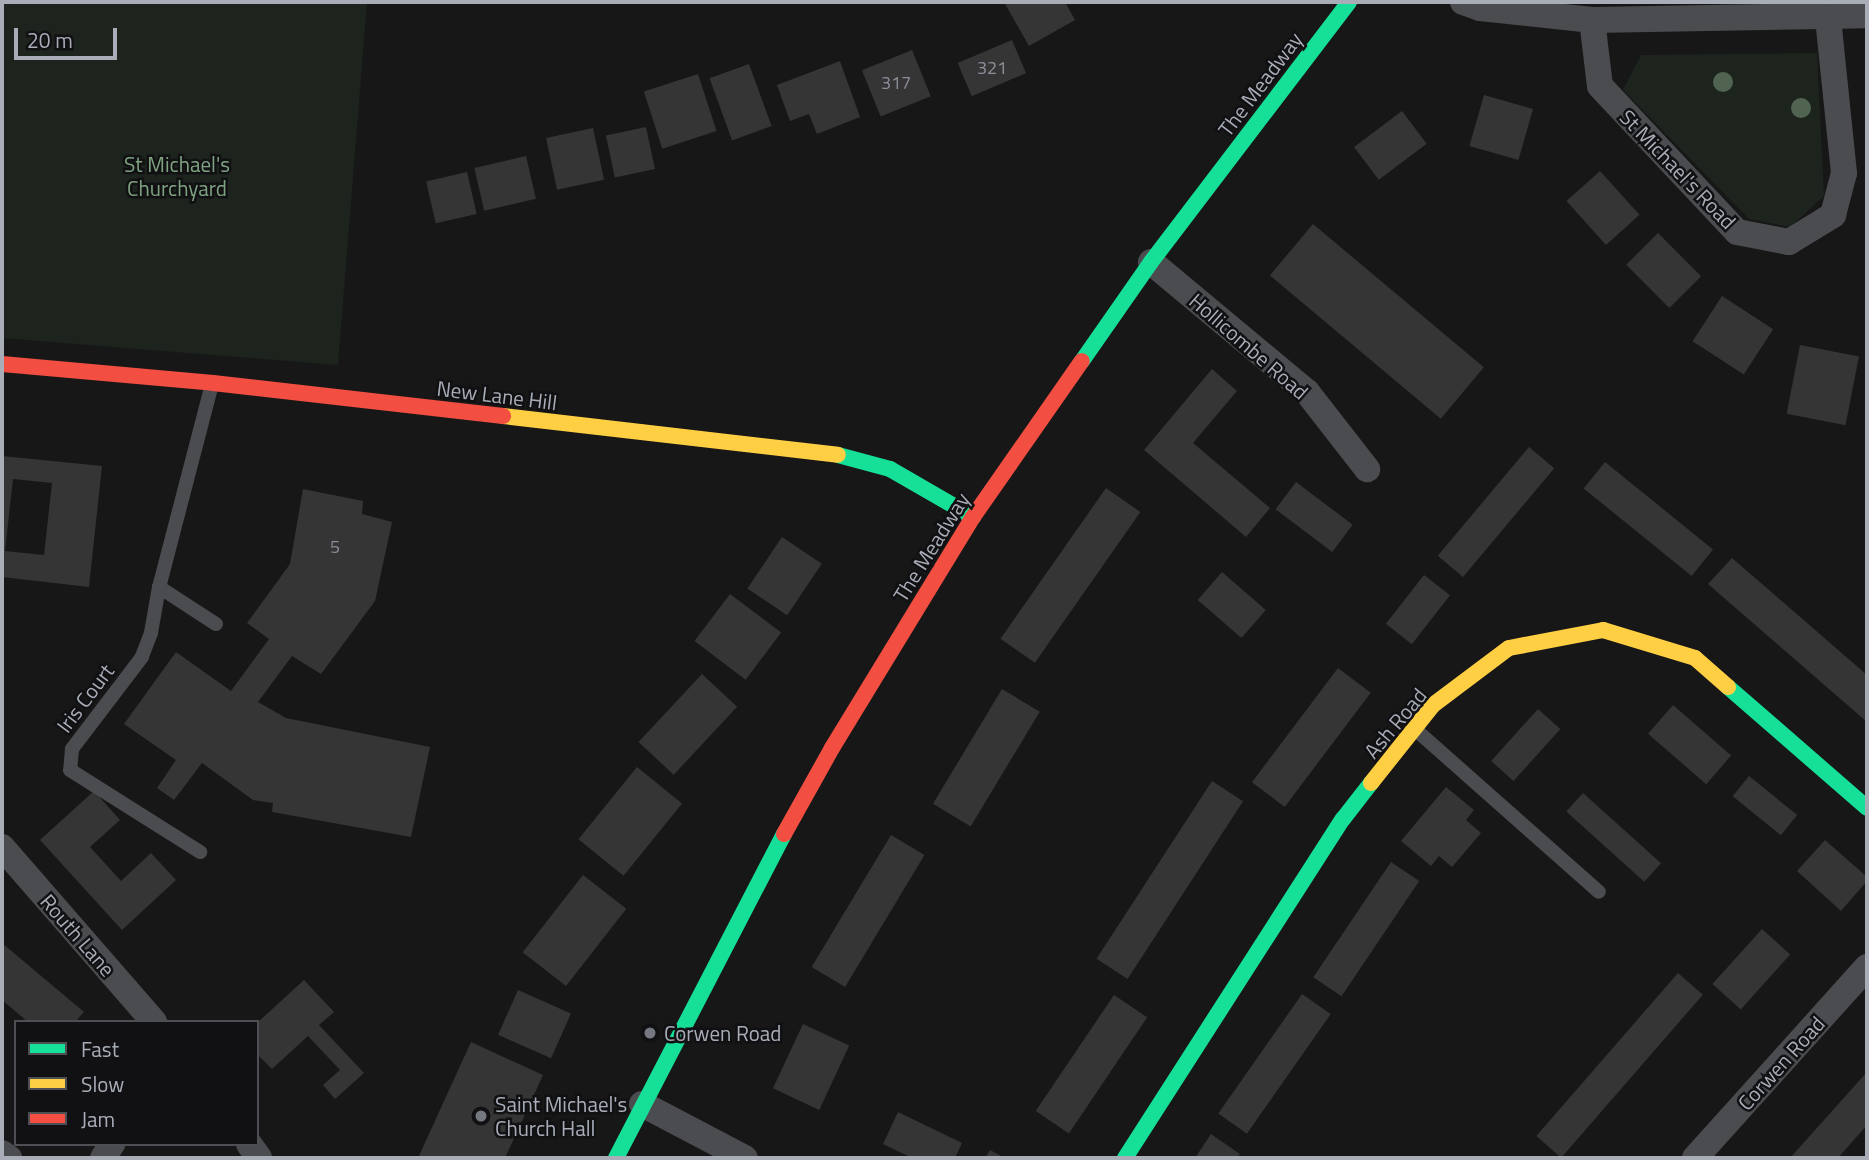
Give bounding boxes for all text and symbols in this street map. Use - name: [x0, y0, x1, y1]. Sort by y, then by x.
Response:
- scale bar: [18, 14, 121, 58]
- text: 20 m: [27, 24, 73, 56]
- street label: The Meadway: [1213, 27, 1307, 141]
- house number: 321: [977, 57, 1007, 79]
- house number: 317: [881, 72, 911, 94]
- street label: St Michael's Road: [1615, 104, 1741, 234]
- park label: St Michael's Churchyard: [124, 151, 230, 201]
- street label: Hollicombe Road: [1185, 288, 1313, 404]
- street label: New Lane Hill: [436, 375, 558, 415]
- street label: The Meadway: [888, 488, 974, 606]
- house number: 5: [330, 536, 340, 558]
- street label: Iris Court: [51, 659, 119, 737]
- street label: Ash Road: [1358, 683, 1432, 763]
- street label: Routh Lane: [35, 889, 121, 981]
- street label: Corwen Road: [1732, 1011, 1830, 1115]
- legend: [14, 1020, 259, 1146]
- place label: Corwen Road: [664, 1020, 781, 1046]
- marker: Corwen Road: [642, 1025, 658, 1041]
- text: Fast: [81, 1033, 119, 1065]
- text: Slow: [81, 1068, 124, 1100]
- place label: Saint Michael's Church Hall: [495, 1091, 627, 1141]
- text: Jam: [81, 1103, 115, 1135]
- marker: Saint Michael's Church Hall: [473, 1108, 489, 1124]

